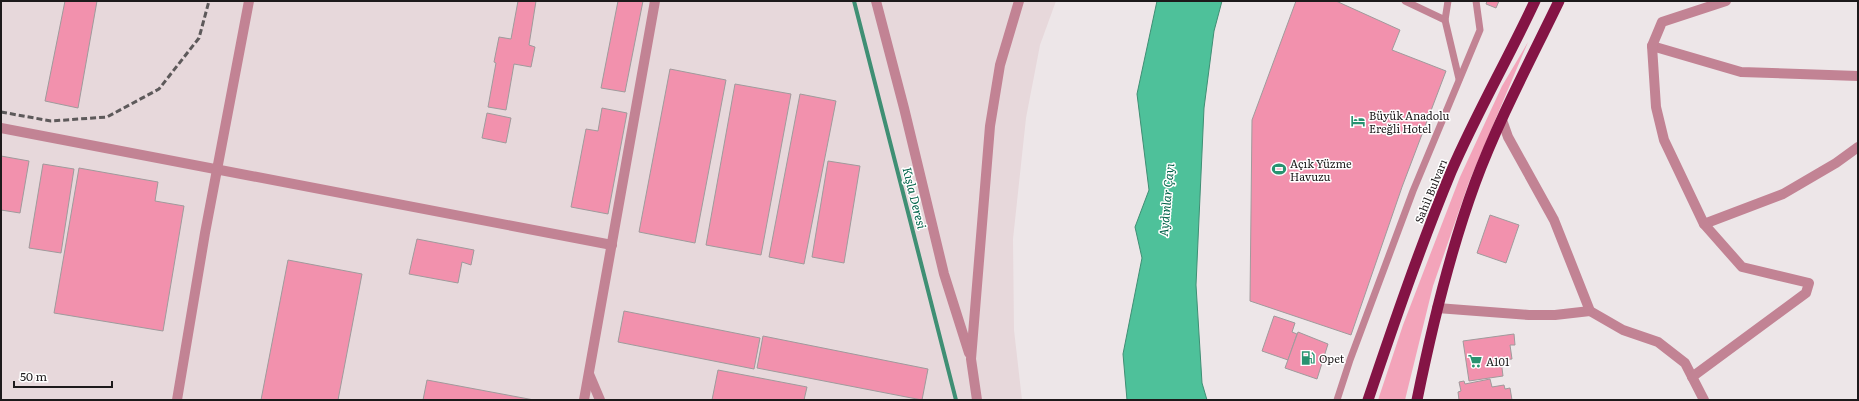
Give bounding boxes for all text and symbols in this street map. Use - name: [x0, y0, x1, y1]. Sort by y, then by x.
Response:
- place label: Büyük Anadolu Ereğli Hotel: [1369, 107, 1450, 136]
- hotel icon: Büyük Anadolu Ereğli Hotel: [1350, 113, 1366, 129]
- place label: Açık Yüzme Havuzu: [1290, 155, 1352, 184]
- street label: Sahil Bulvarı: [1410, 156, 1450, 225]
- sports icon: Açık Yüzme Havuzu: [1271, 161, 1287, 177]
- water label: Aydınlar Çayı: [1154, 162, 1178, 237]
- water label: Kışla Deresi: [899, 165, 931, 231]
- fuel station icon: Opet: [1300, 350, 1316, 366]
- place label: Opet: [1319, 350, 1345, 366]
- supermarket icon: A101: [1467, 353, 1483, 369]
- place label: A101: [1486, 353, 1510, 369]
- scale bar: [14, 363, 112, 389]
- text: 50 m: [20, 367, 47, 385]

